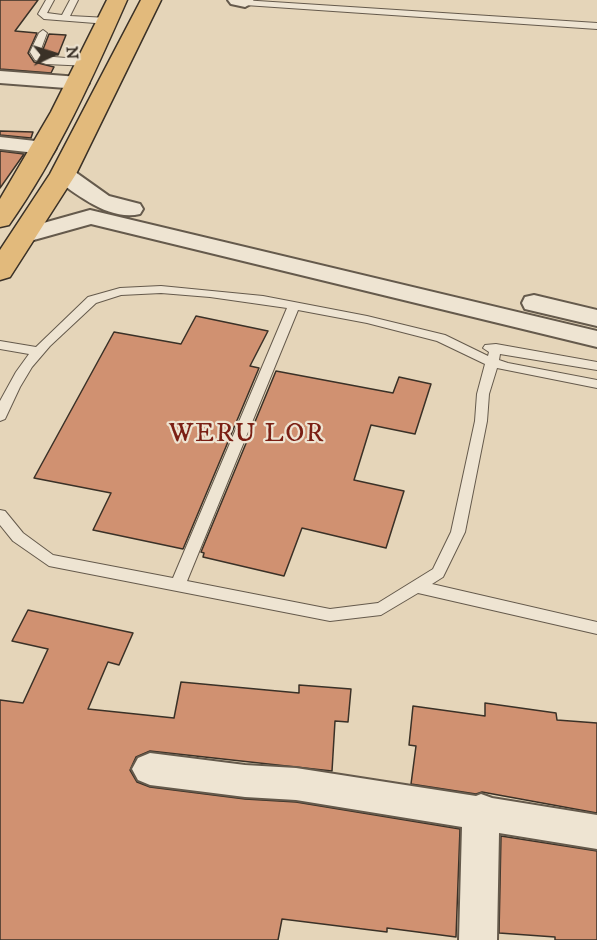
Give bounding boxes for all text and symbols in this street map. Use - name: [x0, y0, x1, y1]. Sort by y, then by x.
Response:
- north arrow: [24, 24, 84, 84]
- text: N: [62, 45, 82, 60]
- district label: WERU LOR: [169, 419, 325, 451]

